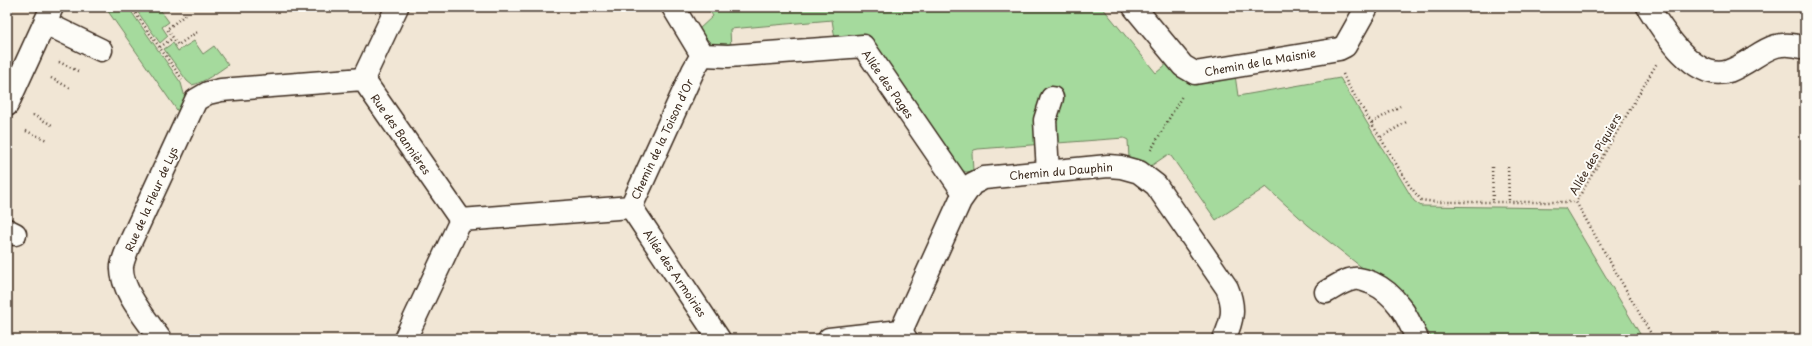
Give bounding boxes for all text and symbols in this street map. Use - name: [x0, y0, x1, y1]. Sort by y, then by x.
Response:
- street label: Chemin de la Maisnie: [1203, 44, 1317, 80]
- street label: Allée des Pages: [858, 46, 918, 122]
- street label: Chemin de la Toison d'Or: [627, 76, 698, 202]
- street label: Rue des Bannières: [367, 90, 435, 178]
- street label: Allée des Piquiers: [1565, 110, 1625, 198]
- street label: Rue de la Fleur de Lys: [120, 144, 182, 254]
- street label: Chemin du Dauphin: [1009, 158, 1113, 184]
- street label: Allée des Armoiries: [639, 226, 711, 320]

